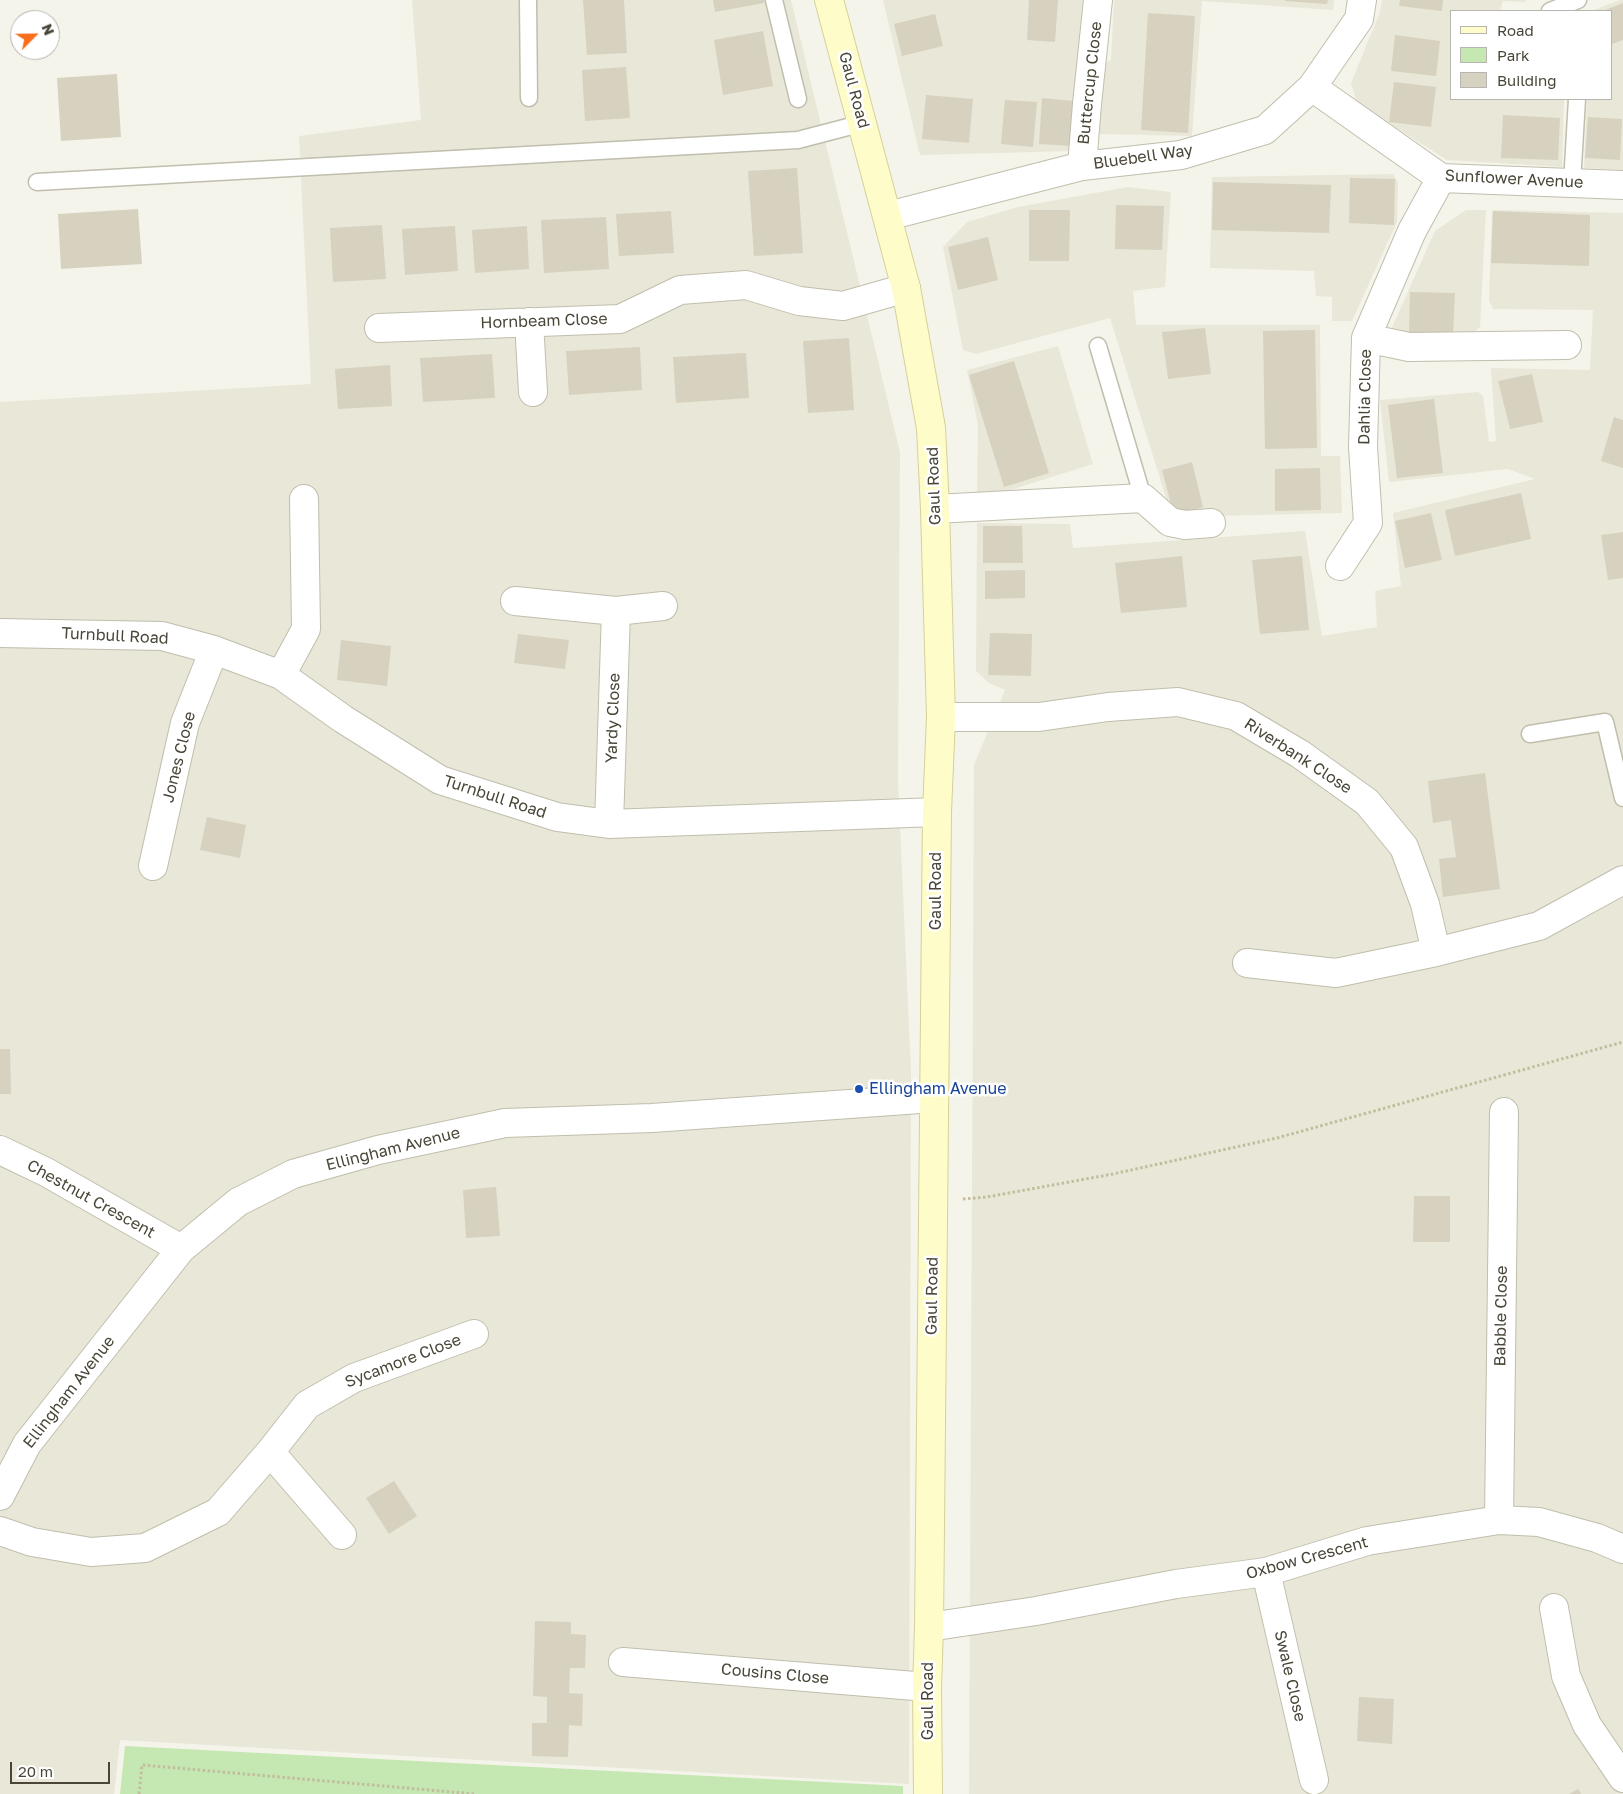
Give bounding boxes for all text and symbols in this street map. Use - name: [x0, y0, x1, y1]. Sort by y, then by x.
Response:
- north arrow: [10, 10, 60, 60]
- legend: [1450, 10, 1613, 100]
- street label: Buttercup Close: [1074, 20, 1106, 146]
- text: N: [38, 21, 58, 38]
- text: Road: [1497, 21, 1534, 39]
- text: Park: [1497, 46, 1529, 64]
- street label: Gaul Road: [835, 50, 873, 130]
- text: Building: [1497, 71, 1557, 89]
- street label: Bluebell Way: [1092, 140, 1194, 174]
- street label: Sunflower Avenue: [1444, 166, 1584, 192]
- street label: Hornbeam Close: [480, 309, 608, 333]
- street label: Dahlia Close: [1355, 349, 1375, 445]
- street label: Gaul Road: [923, 447, 945, 525]
- street label: Turnbull Road: [61, 624, 169, 648]
- street label: Yardy Close: [602, 673, 624, 763]
- street label: Jones Close: [158, 709, 200, 805]
- street label: Riverbank Close: [1241, 714, 1355, 798]
- street label: Turnbull Road: [441, 771, 549, 823]
- street label: Gaul Road: [926, 852, 946, 930]
- place label: Ellingham Avenue: [869, 1079, 1006, 1099]
- marker: Ellingham Avenue: [853, 1083, 865, 1095]
- street label: Ellingham Avenue: [324, 1123, 462, 1175]
- street label: Chestnut Crescent: [24, 1156, 158, 1242]
- street label: Gaul Road: [922, 1257, 942, 1335]
- street label: Babble Close: [1491, 1265, 1511, 1367]
- street label: Sycamore Close: [342, 1330, 464, 1392]
- street label: Ellingham Avenue: [19, 1332, 119, 1452]
- street label: Oxbow Crescent: [1244, 1532, 1370, 1584]
- street label: Swale Close: [1270, 1628, 1310, 1724]
- street label: Cousins Close: [720, 1660, 830, 1688]
- street label: Gaul Road: [918, 1662, 938, 1740]
- scale bar: [12, 1752, 112, 1784]
- text: 20 m: [18, 1762, 53, 1780]

